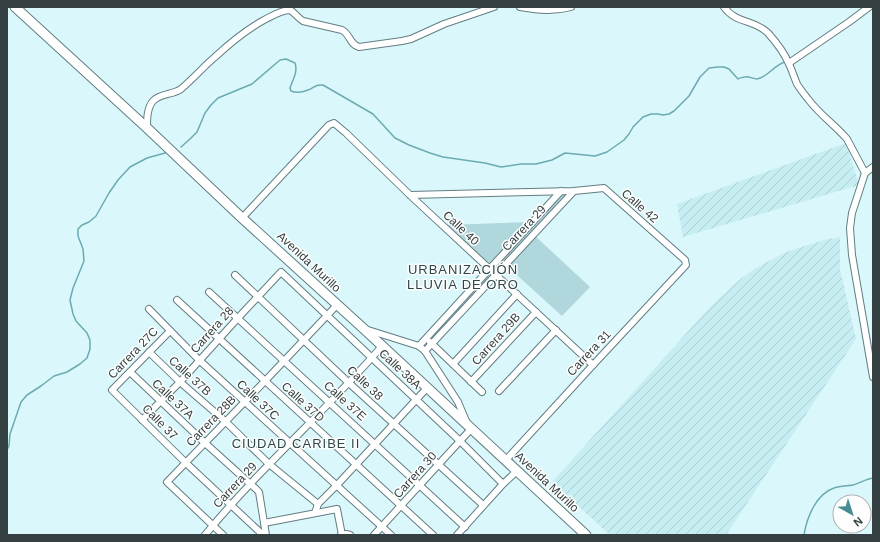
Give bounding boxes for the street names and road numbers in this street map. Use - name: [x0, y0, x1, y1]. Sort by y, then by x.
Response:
- street label: Calle 42: [619, 186, 661, 226]
- street label: Carrera 29: [499, 202, 549, 254]
- street label: Calle 40: [440, 208, 482, 248]
- street label: Avenida Murillo: [274, 229, 344, 295]
- street label: Carrera 28: [188, 304, 237, 356]
- street label: Carrera 29B: [469, 310, 523, 368]
- street label: Carrera 27C: [105, 324, 161, 382]
- street label: Carrera 31: [564, 327, 614, 379]
- street label: Calle 38A: [376, 346, 424, 392]
- street label: Calle 37B: [166, 353, 214, 399]
- street label: Calle 38: [344, 363, 386, 403]
- street label: Calle 37A: [149, 376, 197, 422]
- street label: Calle 37C: [234, 377, 282, 423]
- street label: Calle 37E: [321, 378, 369, 424]
- street label: Calle 37D: [279, 379, 328, 425]
- street label: Carrera 28B: [183, 393, 239, 449]
- street label: Calle 37: [139, 401, 181, 443]
- street label: Carrera 30: [391, 449, 440, 501]
- street label: Avenida Murillo: [512, 449, 582, 515]
- street label: Carrera 29: [210, 459, 260, 511]

